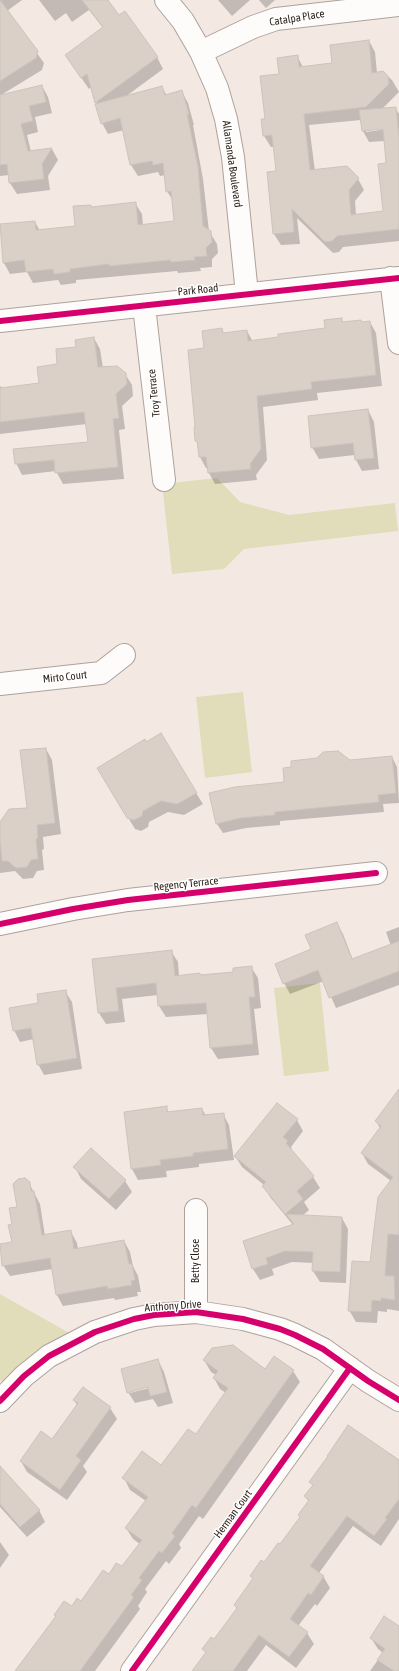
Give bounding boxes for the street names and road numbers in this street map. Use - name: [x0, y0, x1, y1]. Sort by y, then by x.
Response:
- street label: Catalpa Place: [269, 7, 325, 29]
- street label: Allamanda Boulevard: [219, 120, 245, 208]
- street label: Park Road: [177, 281, 219, 299]
- street label: Troy Terrace: [145, 368, 163, 418]
- street label: Mirto Court: [42, 668, 88, 686]
- street label: Regency Terrace: [153, 874, 219, 894]
- street label: Betty Close: [189, 1239, 203, 1283]
- street label: Anthony Drive: [144, 1297, 202, 1315]
- street label: Herman Court: [211, 1487, 255, 1541]

